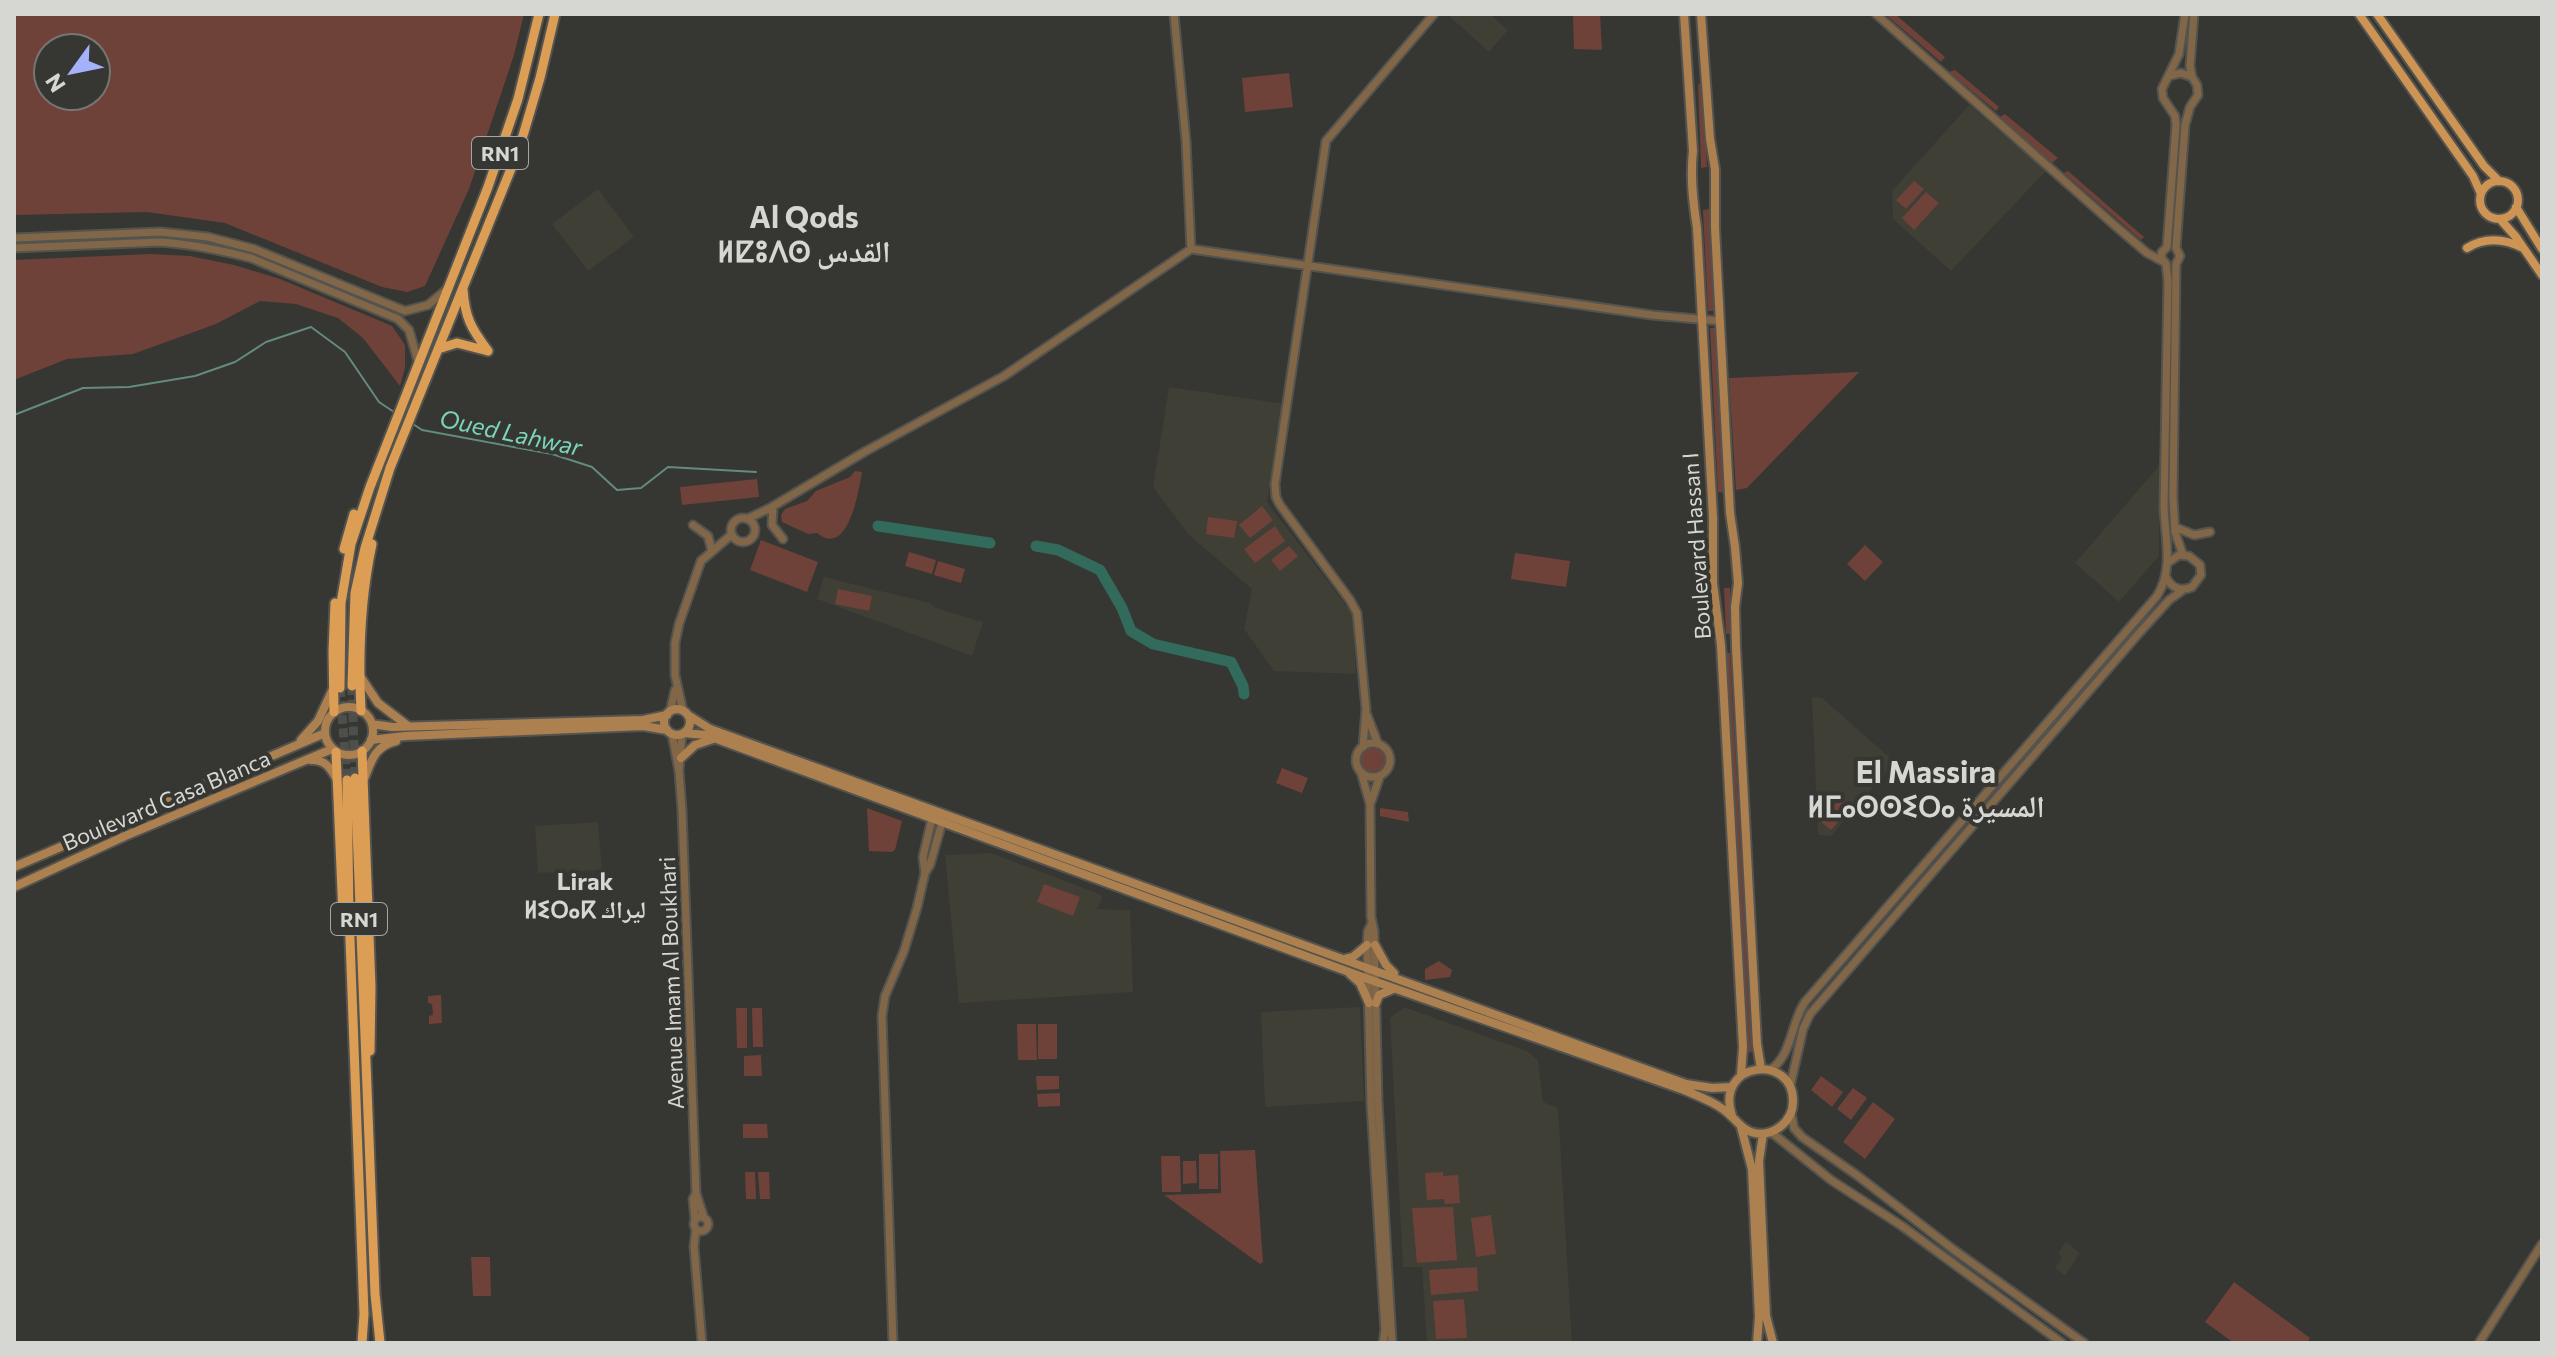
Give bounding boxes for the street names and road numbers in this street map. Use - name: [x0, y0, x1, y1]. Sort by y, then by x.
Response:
- road number: RN1: [472, 137, 528, 169]
- street label: Boulevard Hassan I: [1676, 452, 1716, 640]
- street label: Boulevard Casa Blanca: [58, 744, 274, 856]
- street label: Avenue Imam Al Boukhari: [653, 856, 689, 1110]
- road number: RN1: [331, 903, 387, 935]

